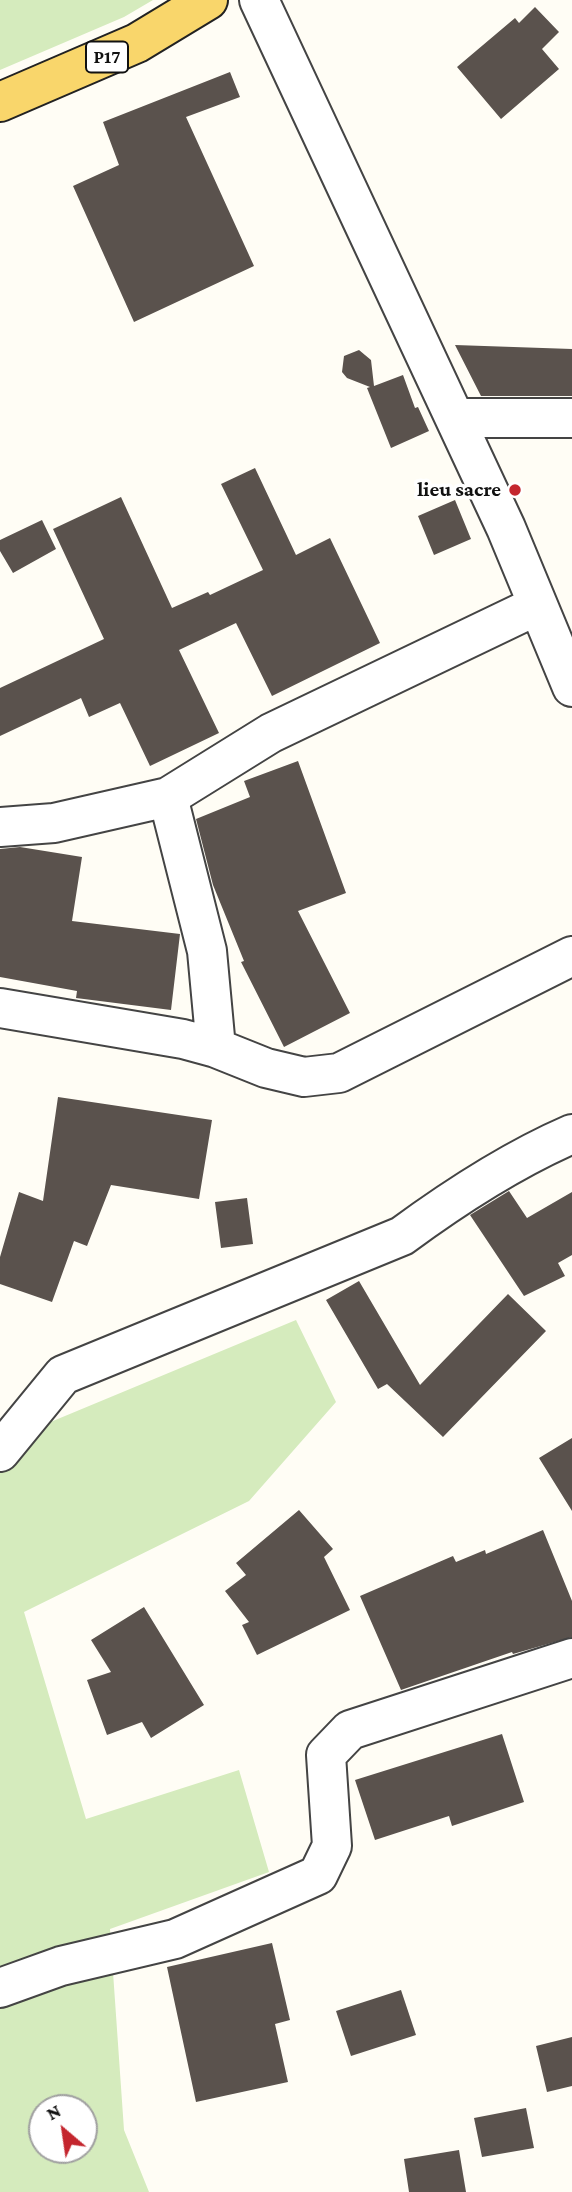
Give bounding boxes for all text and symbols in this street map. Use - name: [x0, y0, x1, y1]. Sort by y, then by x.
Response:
- road number: P17: [86, 41, 128, 72]
- place label: lieu sacre: [417, 477, 501, 503]
- marker: lieu sacre: [507, 482, 523, 498]
- north arrow: [28, 2094, 98, 2164]
- text: N: [43, 2100, 64, 2124]

